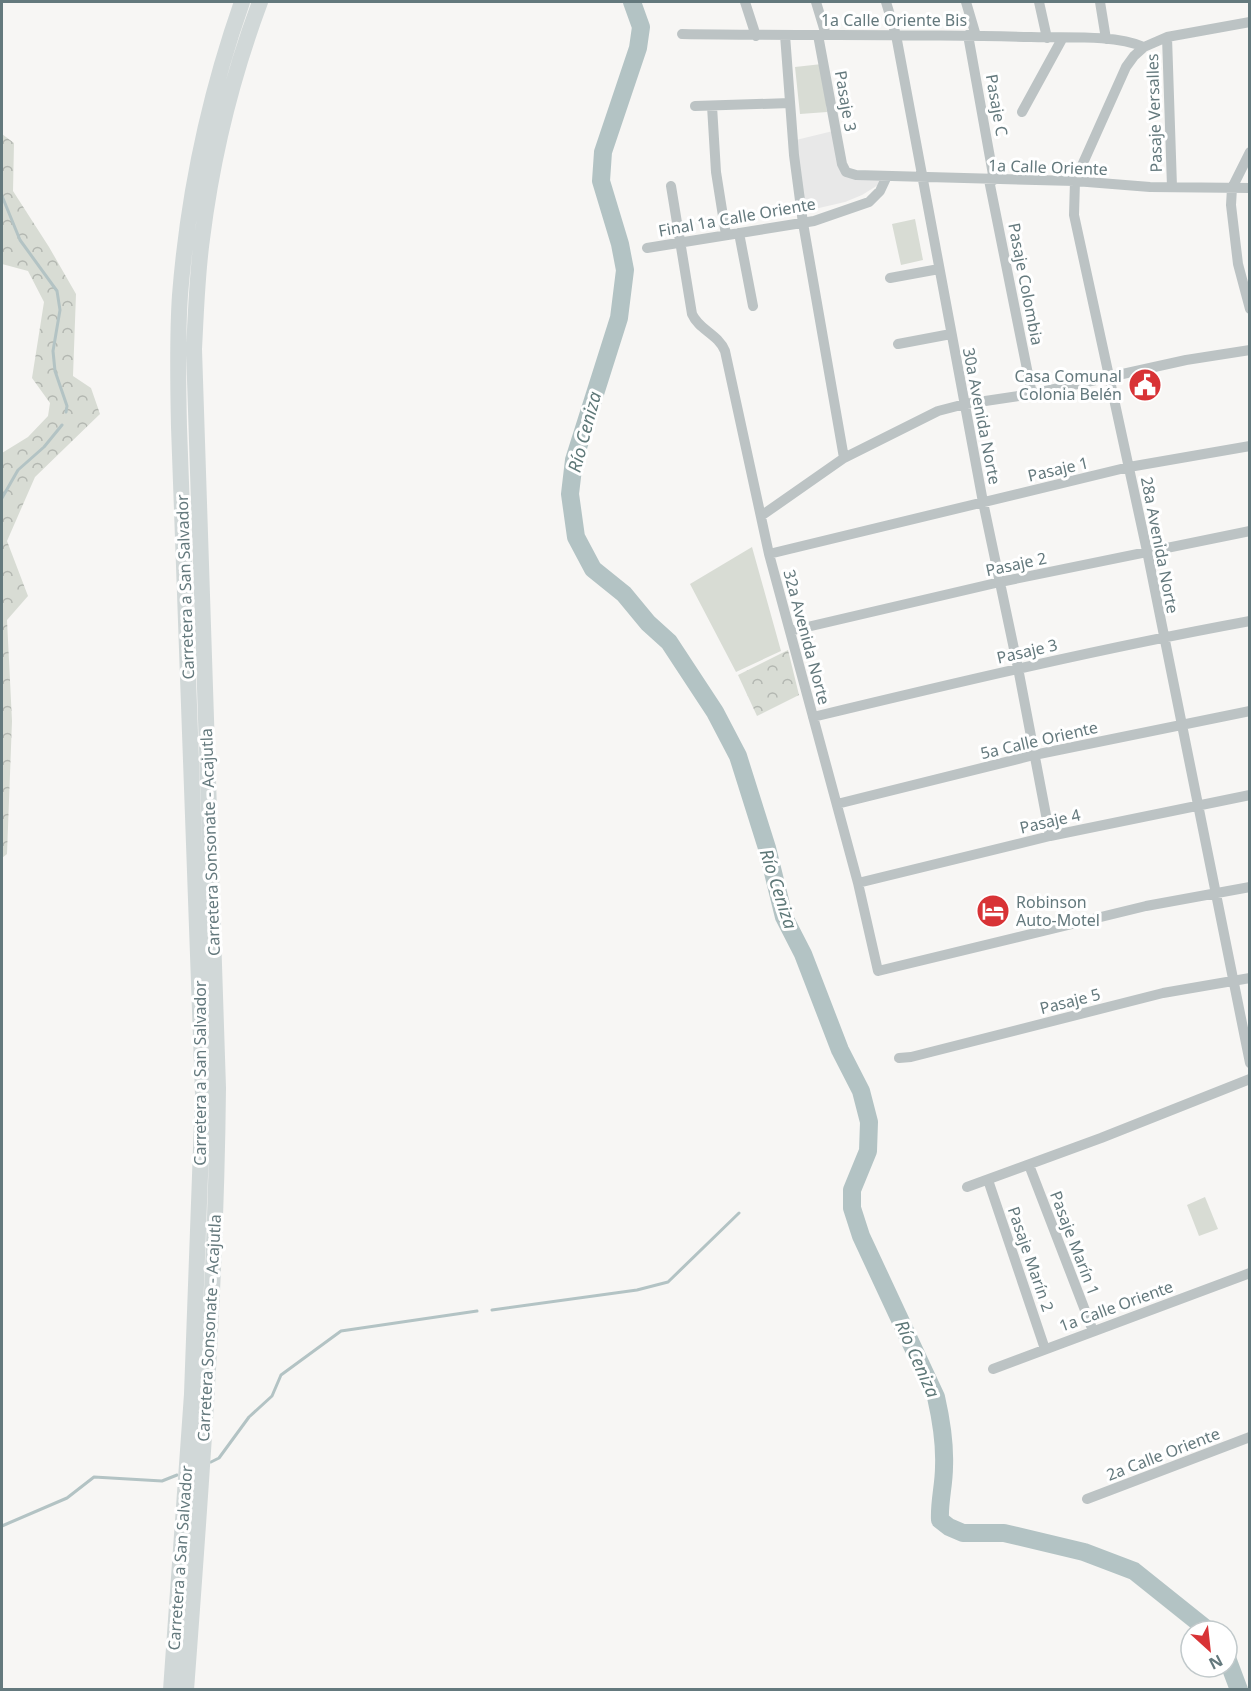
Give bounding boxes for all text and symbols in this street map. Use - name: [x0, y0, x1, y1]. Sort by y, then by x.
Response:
- street label: 1a Calle Oriente Bis: [821, 9, 967, 31]
- street label: Pasaje Versalles: [1141, 53, 1167, 173]
- street label: Pasaje 3: [830, 69, 862, 133]
- street label: Pasaje C: [981, 72, 1013, 138]
- street label: 1a Calle Oriente: [988, 154, 1108, 180]
- street label: Final 1a Calle Oriente: [657, 192, 817, 242]
- street label: Pasaje Colombia: [1003, 221, 1049, 347]
- street label: 30a Avenida Norte: [958, 346, 1006, 486]
- place label: Casa Comunal Colonia Belén: [1014, 365, 1122, 405]
- public building icon: Casa Comunal Colonia Belén: [1127, 367, 1163, 403]
- water label: Río Ceniza: [562, 389, 606, 475]
- street label: Pasaje 1: [1025, 451, 1091, 487]
- street label: 28a Avenida Norte: [1136, 475, 1184, 615]
- street label: Carretera a San Salvador: [171, 494, 199, 680]
- street label: Pasaje 2: [984, 547, 1048, 581]
- street label: 32a Avenida Norte: [778, 567, 836, 707]
- street label: Pasaje 3: [994, 633, 1060, 669]
- street label: 5a Calle Oriente: [978, 716, 1100, 764]
- street label: Carretera Sonsonate - Acajutla: [195, 728, 225, 956]
- street label: Pasaje 4: [1017, 803, 1083, 839]
- water label: Río Ceniza: [755, 846, 803, 932]
- place label: Robinson Auto-Motel: [1016, 891, 1100, 931]
- hotel icon: Robinson Auto-Motel: [975, 893, 1011, 929]
- street label: Carretera a San Salvador: [189, 980, 211, 1166]
- street label: Pasaje 5: [1037, 983, 1103, 1019]
- street label: Pasaje Marín 1: [1045, 1188, 1105, 1298]
- street label: Pasaje Marín 2: [1003, 1203, 1059, 1315]
- street label: Carretera Sonsonate - Acajutla: [192, 1214, 226, 1442]
- street label: 1a Calle Oriente: [1056, 1275, 1176, 1337]
- water label: Río Ceniza: [890, 1316, 946, 1401]
- street label: 2a Calle Oriente: [1103, 1422, 1223, 1486]
- street label: Carretera a San Salvador: [163, 1464, 197, 1651]
- north arrow: [1179, 1619, 1239, 1679]
- text: N: [1205, 1650, 1227, 1675]

